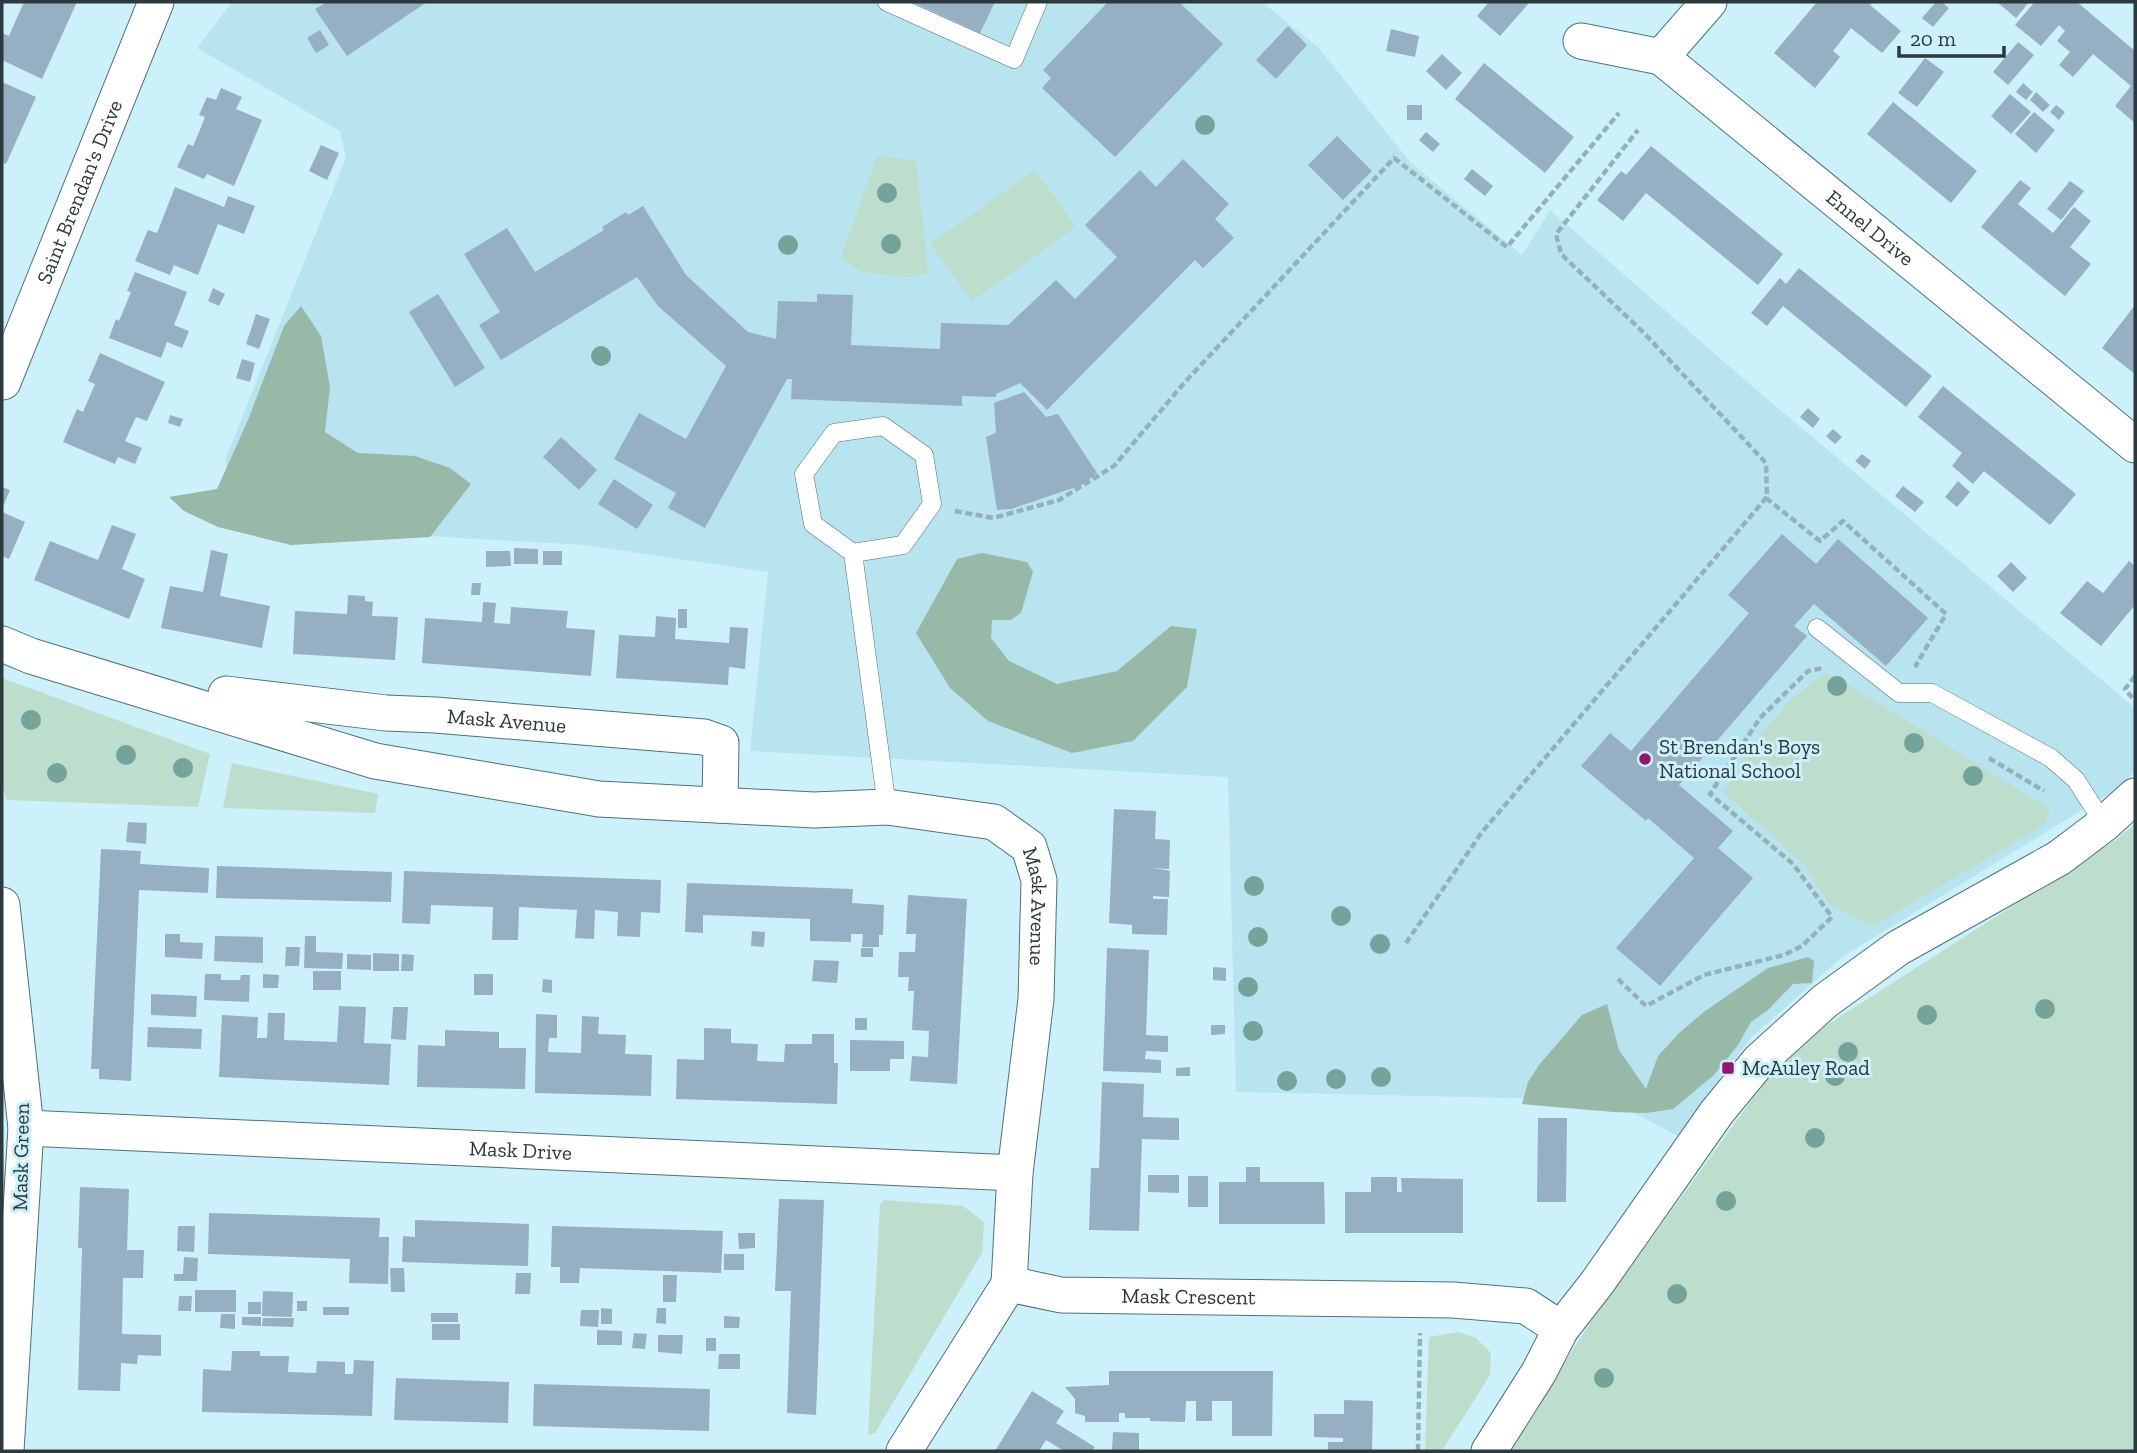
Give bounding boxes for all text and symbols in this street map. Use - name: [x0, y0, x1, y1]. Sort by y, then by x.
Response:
- scale bar: [1899, 14, 2004, 58]
- text: 20 m: [1910, 26, 1956, 51]
- street label: Saint Brendan's Drive: [31, 96, 127, 287]
- street label: Ennel Drive: [1821, 184, 1919, 271]
- street label: Mask Avenue: [446, 703, 567, 738]
- place label: St Brendan's Boys National School: [1659, 734, 1820, 783]
- marker: St Brendan's Boys National School: [1637, 751, 1653, 767]
- street label: Mask Avenue: [1018, 844, 1053, 966]
- place label: McAuley Road: [1742, 1055, 1870, 1080]
- marker: McAuley Road: [1720, 1060, 1736, 1076]
- street label: Mask Green: [7, 1103, 34, 1211]
- street label: Mask Drive: [469, 1135, 573, 1165]
- street label: Mask Crescent: [1121, 1283, 1256, 1309]

